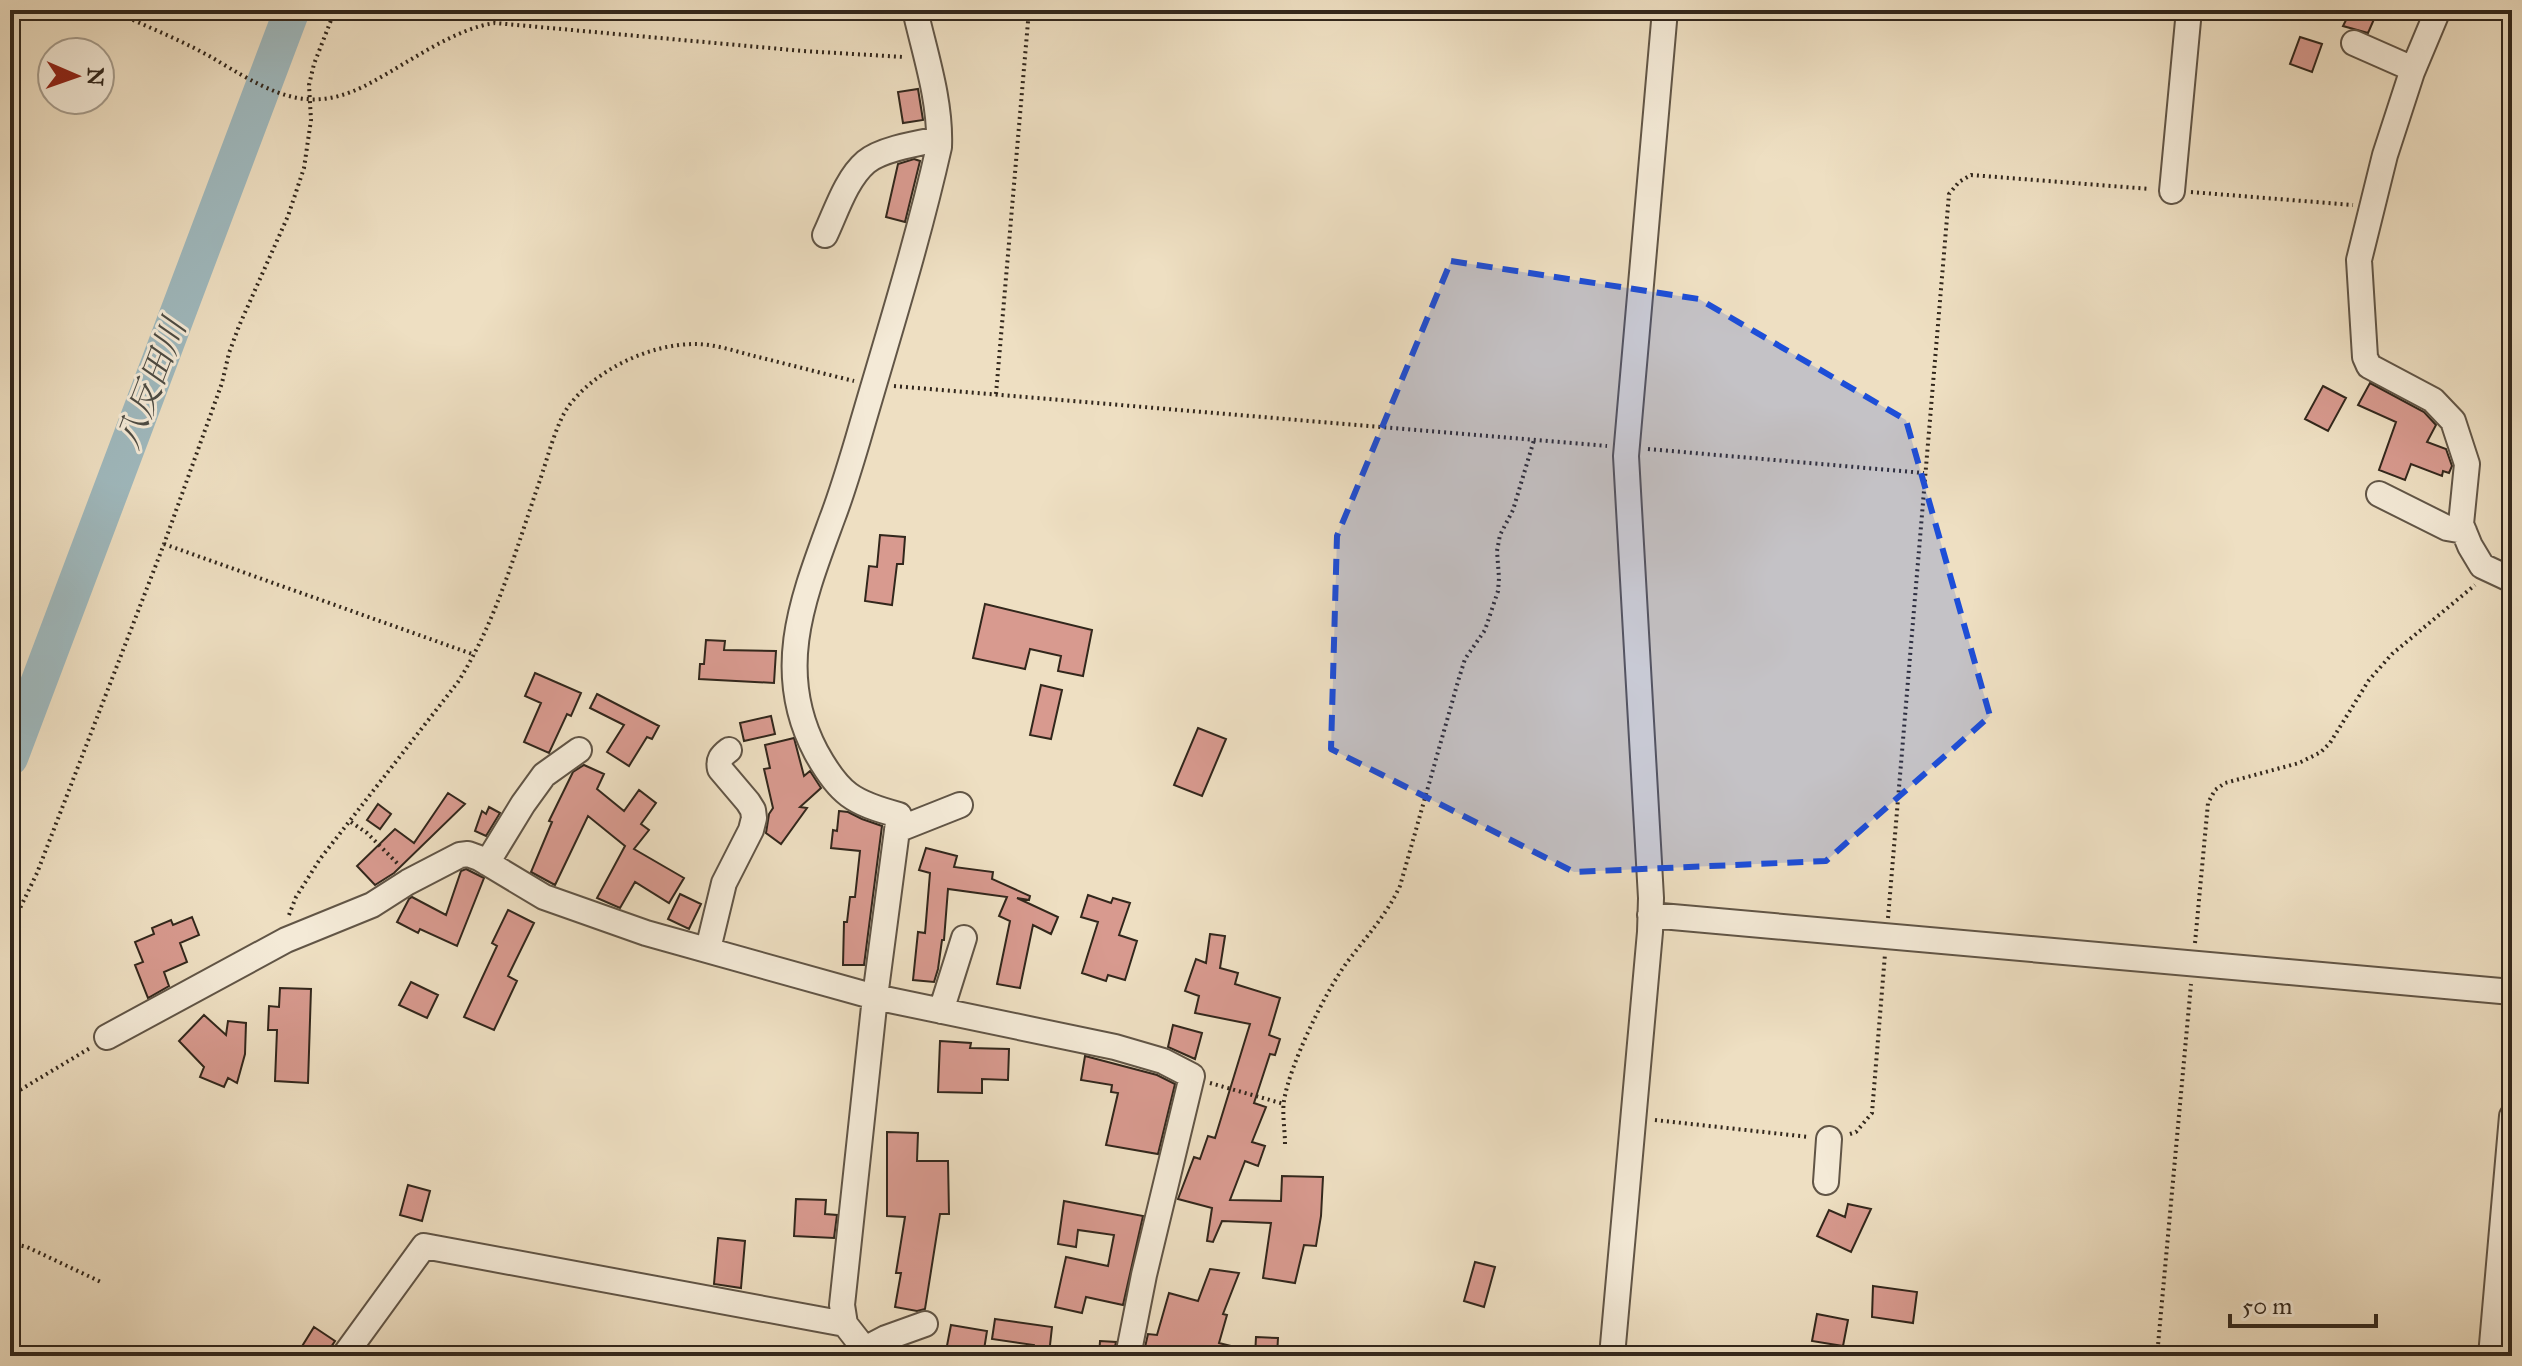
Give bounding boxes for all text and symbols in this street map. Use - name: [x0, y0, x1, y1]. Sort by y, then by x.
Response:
- north arrow: [36, 36, 116, 116]
- text: N: [82, 67, 109, 87]
- water label: 八反田川: [107, 309, 196, 455]
- scale bar: [2230, 1278, 2376, 1328]
- text: 50 m: [2242, 1291, 2292, 1321]

